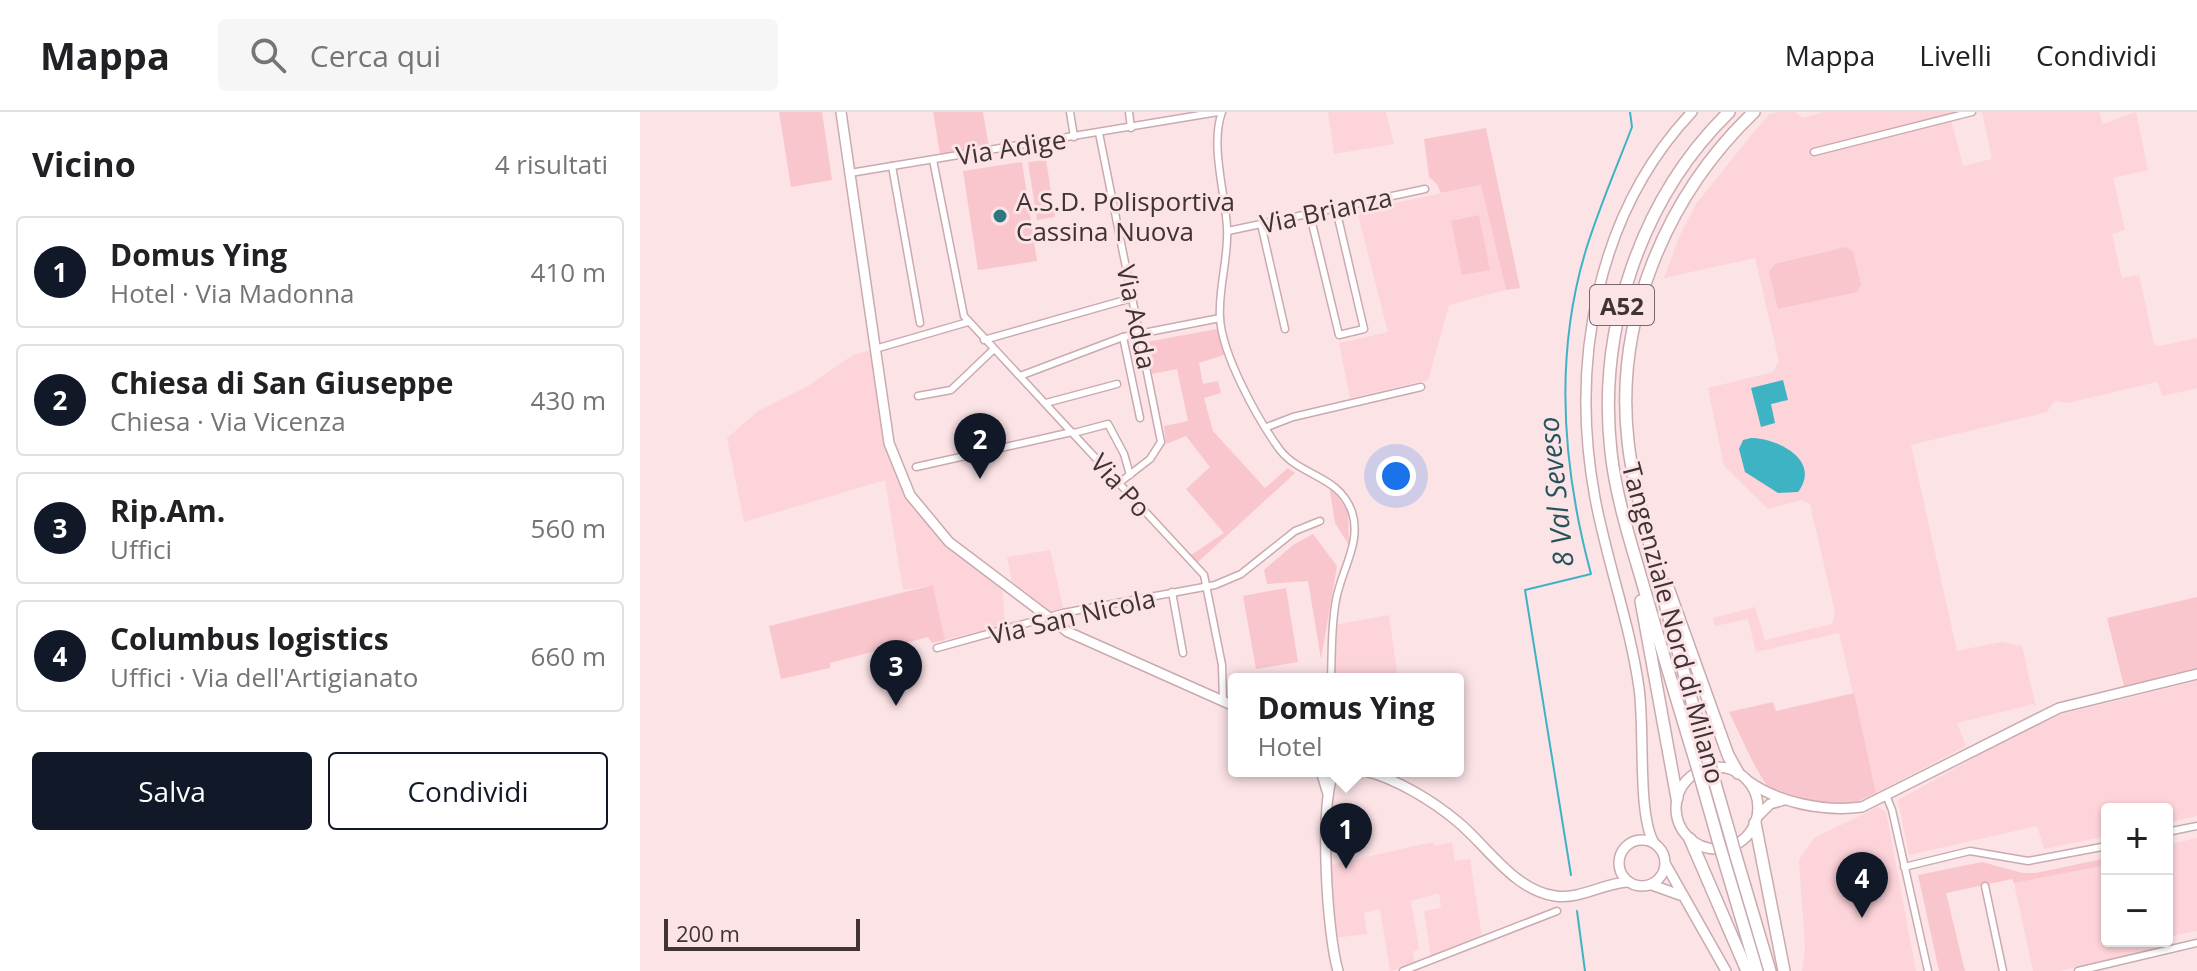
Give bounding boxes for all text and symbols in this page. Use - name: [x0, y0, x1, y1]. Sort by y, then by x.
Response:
- search box: [218, 19, 778, 91]
- text: Mappa: [40, 29, 170, 81]
- icon: search: [246, 33, 290, 77]
- text: Cerca qui: [310, 35, 441, 76]
- text: Mappa: [1785, 36, 1875, 74]
- text: Livelli: [1919, 36, 1992, 74]
- text: Condividi: [2036, 36, 2157, 74]
- street label: Via Adige: [953, 121, 1069, 173]
- text: Vicino: [32, 141, 136, 187]
- text: 4 risultati: [495, 146, 608, 182]
- street label: Via Brianza: [1257, 178, 1395, 242]
- place label: A.S.D. Polisportiva Cassina Nuova: [1016, 183, 1235, 249]
- marker: A.S.D. Polisportiva Cassina Nuova: [991, 207, 1009, 225]
- text: Domus Ying: [110, 234, 287, 275]
- text: 1: [53, 254, 67, 290]
- text: 410 m: [531, 254, 606, 290]
- street label: Via Adda: [1108, 261, 1166, 373]
- text: Hotel · Via Madonna: [110, 275, 355, 311]
- road number: A52: [1590, 285, 1654, 325]
- text: Chiesa di San Giuseppe: [110, 362, 454, 403]
- text: 2: [53, 382, 67, 418]
- text: 430 m: [531, 382, 606, 418]
- text: Chiesa · Via Vicenza: [110, 403, 346, 439]
- pin: 2: [954, 413, 1006, 479]
- water label: 8 Val Seveso: [1528, 415, 1582, 569]
- street label: Via Po: [1083, 445, 1159, 525]
- your location: [1376, 456, 1416, 496]
- street label: Tangenziale Nord di Milano: [1614, 459, 1734, 787]
- text: Rip.Am.: [110, 490, 225, 531]
- text: 3: [53, 510, 67, 546]
- text: 560 m: [531, 510, 606, 546]
- text: Uffici: [110, 531, 172, 567]
- street label: Via San Nicola: [985, 579, 1159, 653]
- text: Columbus logistics: [110, 618, 389, 659]
- text: 4: [53, 638, 67, 674]
- text: 660 m: [531, 638, 606, 674]
- pin: 3: [870, 640, 922, 706]
- text: Uffici · Via dell'Artigianato: [110, 659, 418, 695]
- popup: [1228, 673, 1464, 777]
- text: Domus Ying: [1257, 687, 1435, 728]
- text: Hotel: [1257, 728, 1323, 764]
- button: Salva: [32, 752, 312, 830]
- button: Condividi: [328, 752, 608, 830]
- pin: 1: [1320, 803, 1372, 869]
- map controls: [2101, 803, 2173, 947]
- button: +: [2101, 803, 2173, 875]
- pin: 4: [1836, 852, 1888, 918]
- button: −: [2101, 875, 2173, 947]
- scale bar: [664, 915, 860, 951]
- text: 200 m: [676, 918, 740, 948]

